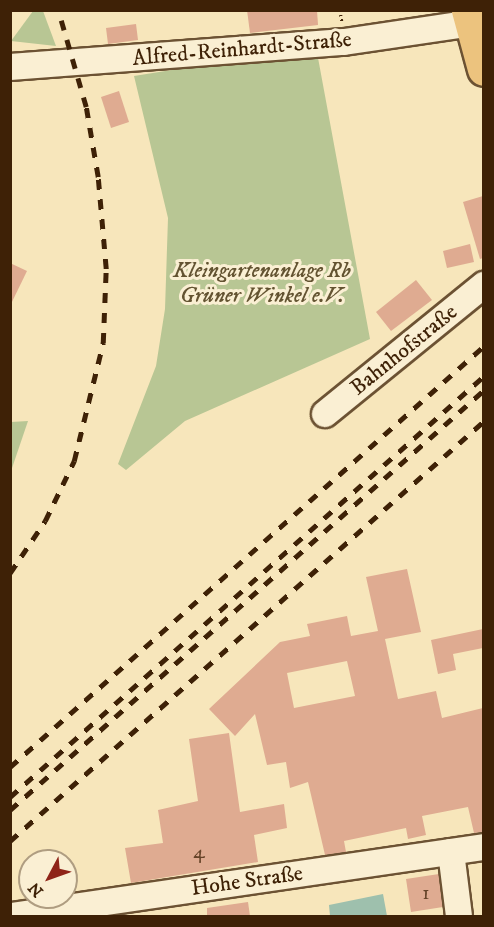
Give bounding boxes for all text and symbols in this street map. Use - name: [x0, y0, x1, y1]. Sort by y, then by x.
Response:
- street label: Alfred-Reinhardt-Straße: [131, 26, 353, 72]
- park label: Kleingartenanlage Rb Grüner Winkel e.V.: [173, 257, 351, 308]
- street label: Bahnhofstraße: [345, 299, 463, 401]
- house number: 4: [193, 840, 205, 864]
- north arrow: [18, 849, 78, 909]
- street label: Hohe Straße: [189, 860, 305, 902]
- text: N: [24, 878, 48, 901]
- house number: 1: [422, 881, 430, 905]

